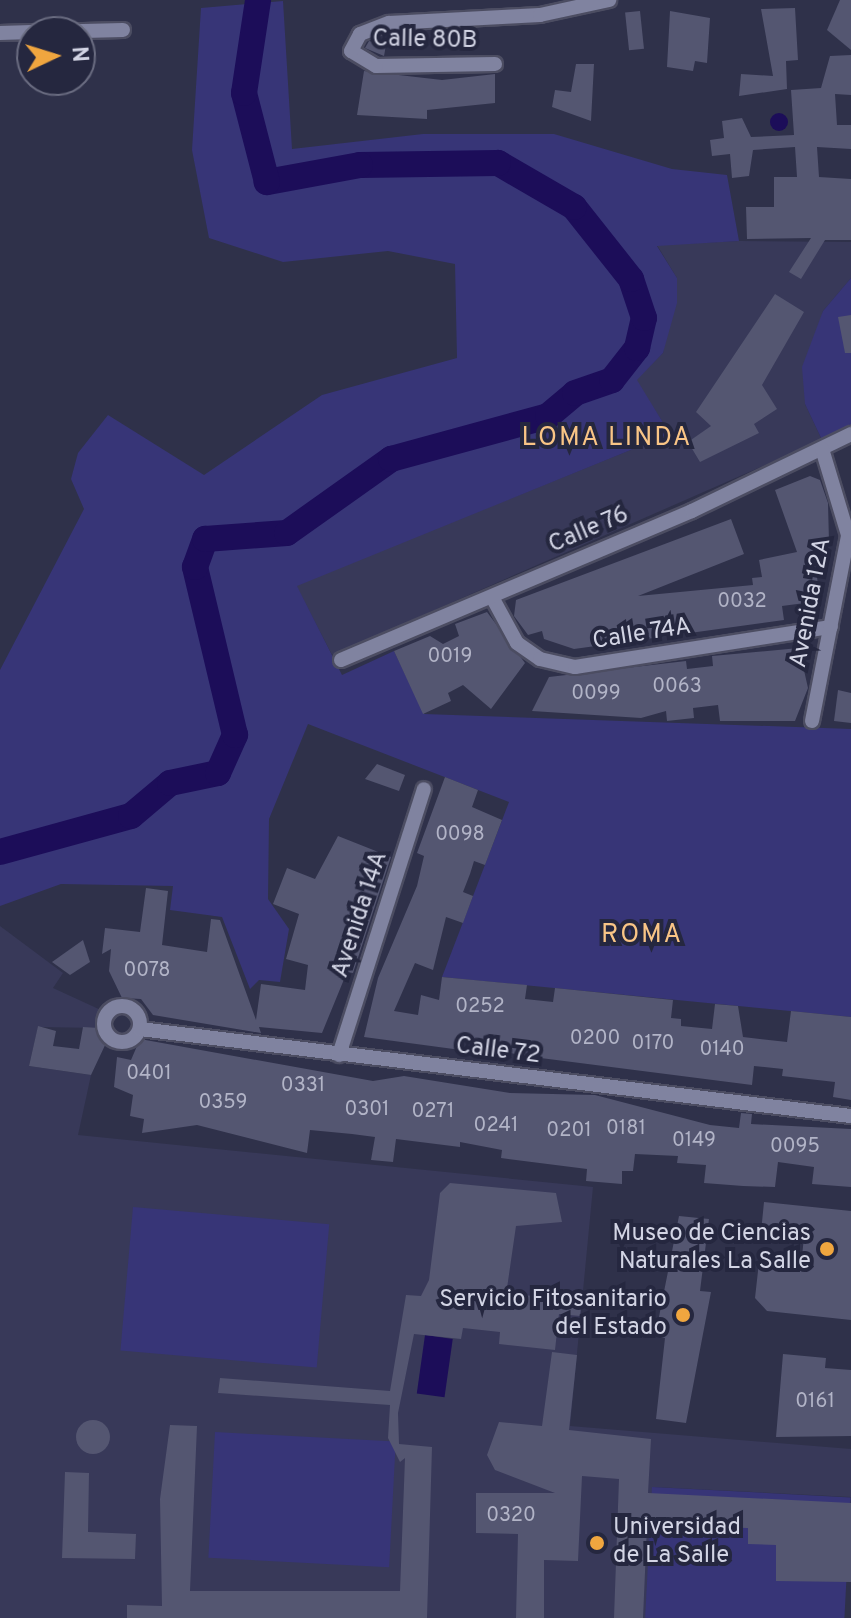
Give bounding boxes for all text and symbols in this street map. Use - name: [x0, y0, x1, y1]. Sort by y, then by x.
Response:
- north arrow: [16, 16, 96, 96]
- street label: Calle 80B: [372, 26, 478, 56]
- text: N: [64, 46, 92, 63]
- district label: LOMA LINDA: [521, 423, 693, 455]
- street label: Calle 76: [544, 501, 634, 561]
- street label: Avenida 12A: [785, 536, 839, 670]
- house number: 0032: [717, 590, 767, 614]
- street label: Calle 74A: [590, 613, 694, 657]
- house number: 0019: [428, 645, 472, 669]
- house number: 0063: [652, 675, 702, 699]
- house number: 0099: [571, 682, 621, 706]
- house number: 0098: [435, 823, 485, 847]
- street label: Avenida 14A: [327, 848, 395, 982]
- district label: ROMA: [601, 920, 683, 952]
- house number: 0078: [124, 959, 170, 983]
- house number: 0252: [455, 995, 505, 1019]
- house number: 0200: [570, 1027, 620, 1051]
- street label: Calle 72: [453, 1032, 543, 1072]
- house number: 0170: [632, 1032, 674, 1056]
- house number: 0140: [699, 1038, 745, 1062]
- house number: 0401: [126, 1062, 172, 1086]
- house number: 0331: [281, 1074, 325, 1098]
- house number: 0359: [198, 1091, 248, 1115]
- house number: 0301: [345, 1098, 389, 1122]
- house number: 0271: [411, 1100, 455, 1124]
- house number: 0241: [474, 1114, 518, 1138]
- house number: 0181: [606, 1117, 646, 1141]
- house number: 0201: [546, 1119, 592, 1143]
- house number: 0149: [672, 1129, 716, 1153]
- house number: 0095: [770, 1135, 820, 1159]
- place label: Museo de Ciencias Naturales La Salle: [612, 1221, 811, 1277]
- marker: Museo de Ciencias Naturales La Salle: [818, 1240, 836, 1258]
- place label: Servicio Fitosanitario del Estado: [439, 1287, 667, 1343]
- marker: Servicio Fitosanitario del Estado: [674, 1306, 692, 1324]
- house number: 0161: [795, 1390, 835, 1414]
- house number: 0320: [486, 1504, 536, 1528]
- place label: Universidad de La Salle: [613, 1515, 741, 1571]
- marker: Universidad de La Salle: [588, 1534, 606, 1552]

